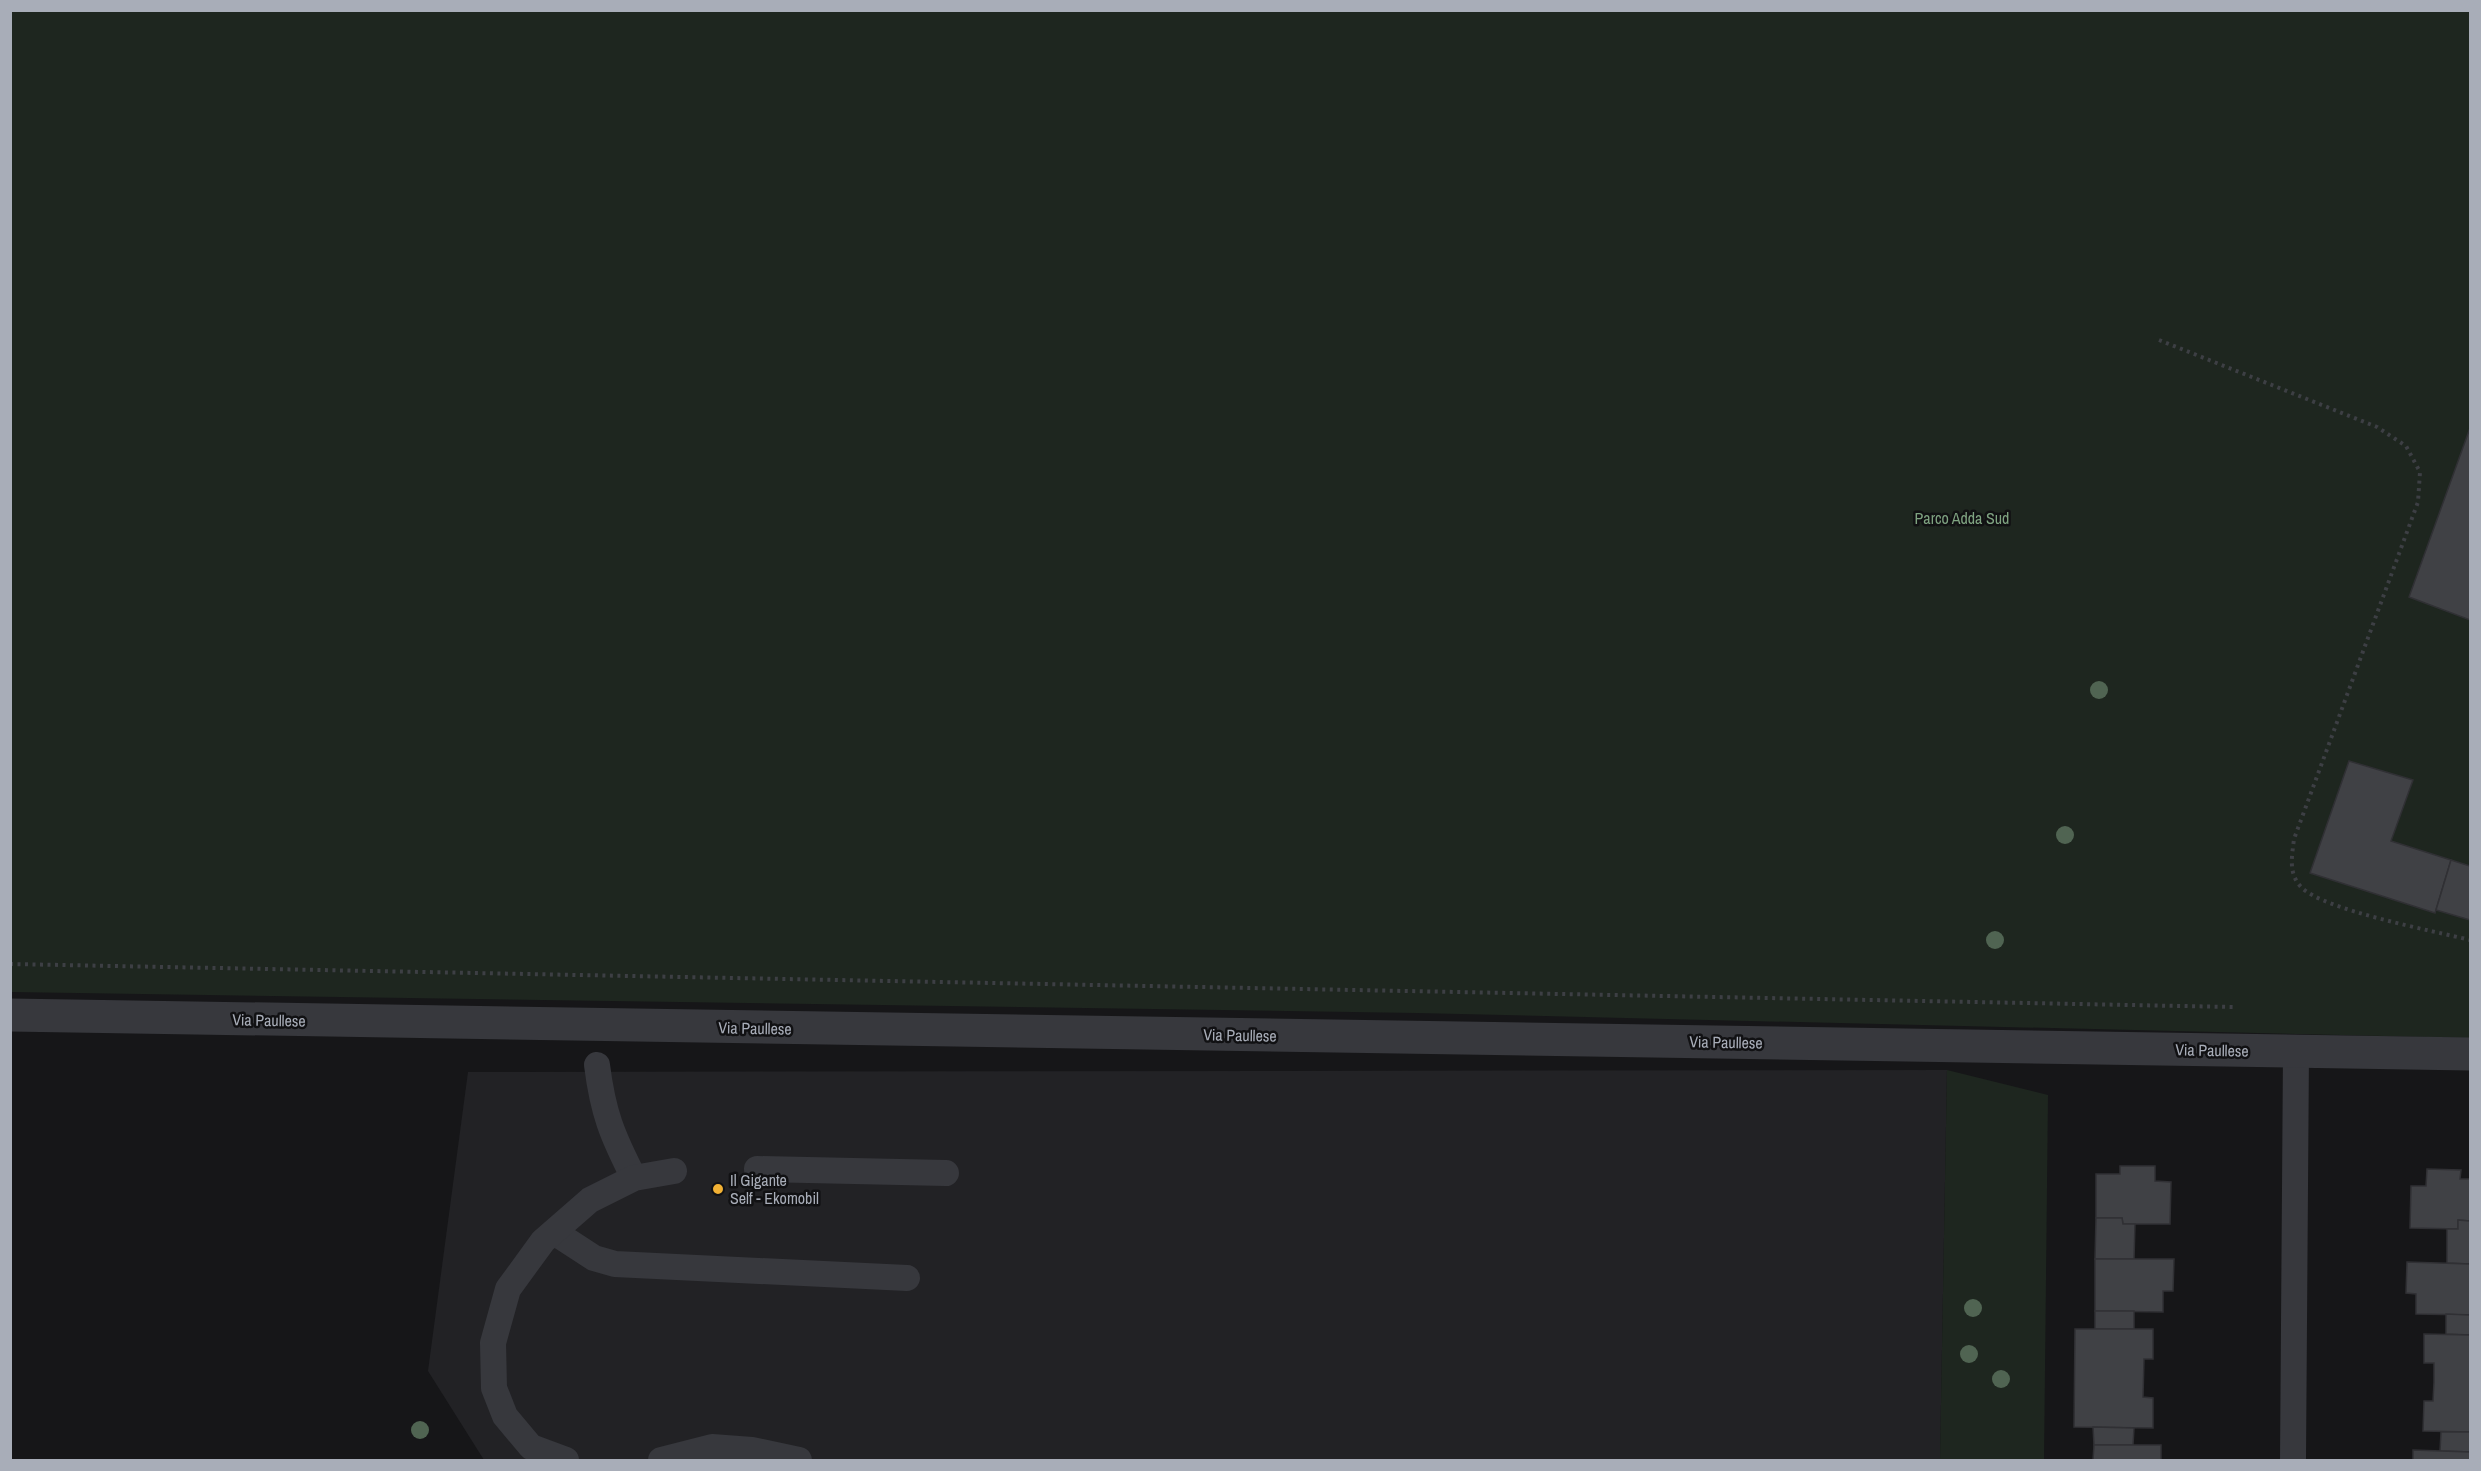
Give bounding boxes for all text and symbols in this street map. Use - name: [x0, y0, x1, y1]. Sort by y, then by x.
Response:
- park label: Parco Adda Sud: [1915, 507, 2009, 529]
- street label: Via Paullese: [232, 1008, 306, 1032]
- street label: Via Paullese: [718, 1016, 792, 1040]
- street label: Via Paullese: [1203, 1023, 1277, 1047]
- street label: Via Paullese: [1689, 1030, 1763, 1054]
- street label: Via Paullese: [2175, 1038, 2249, 1062]
- place label: Il Gigante Self - Ekomobil: [730, 1169, 819, 1209]
- marker: Il Gigante Self - Ekomobil: [711, 1182, 725, 1196]

